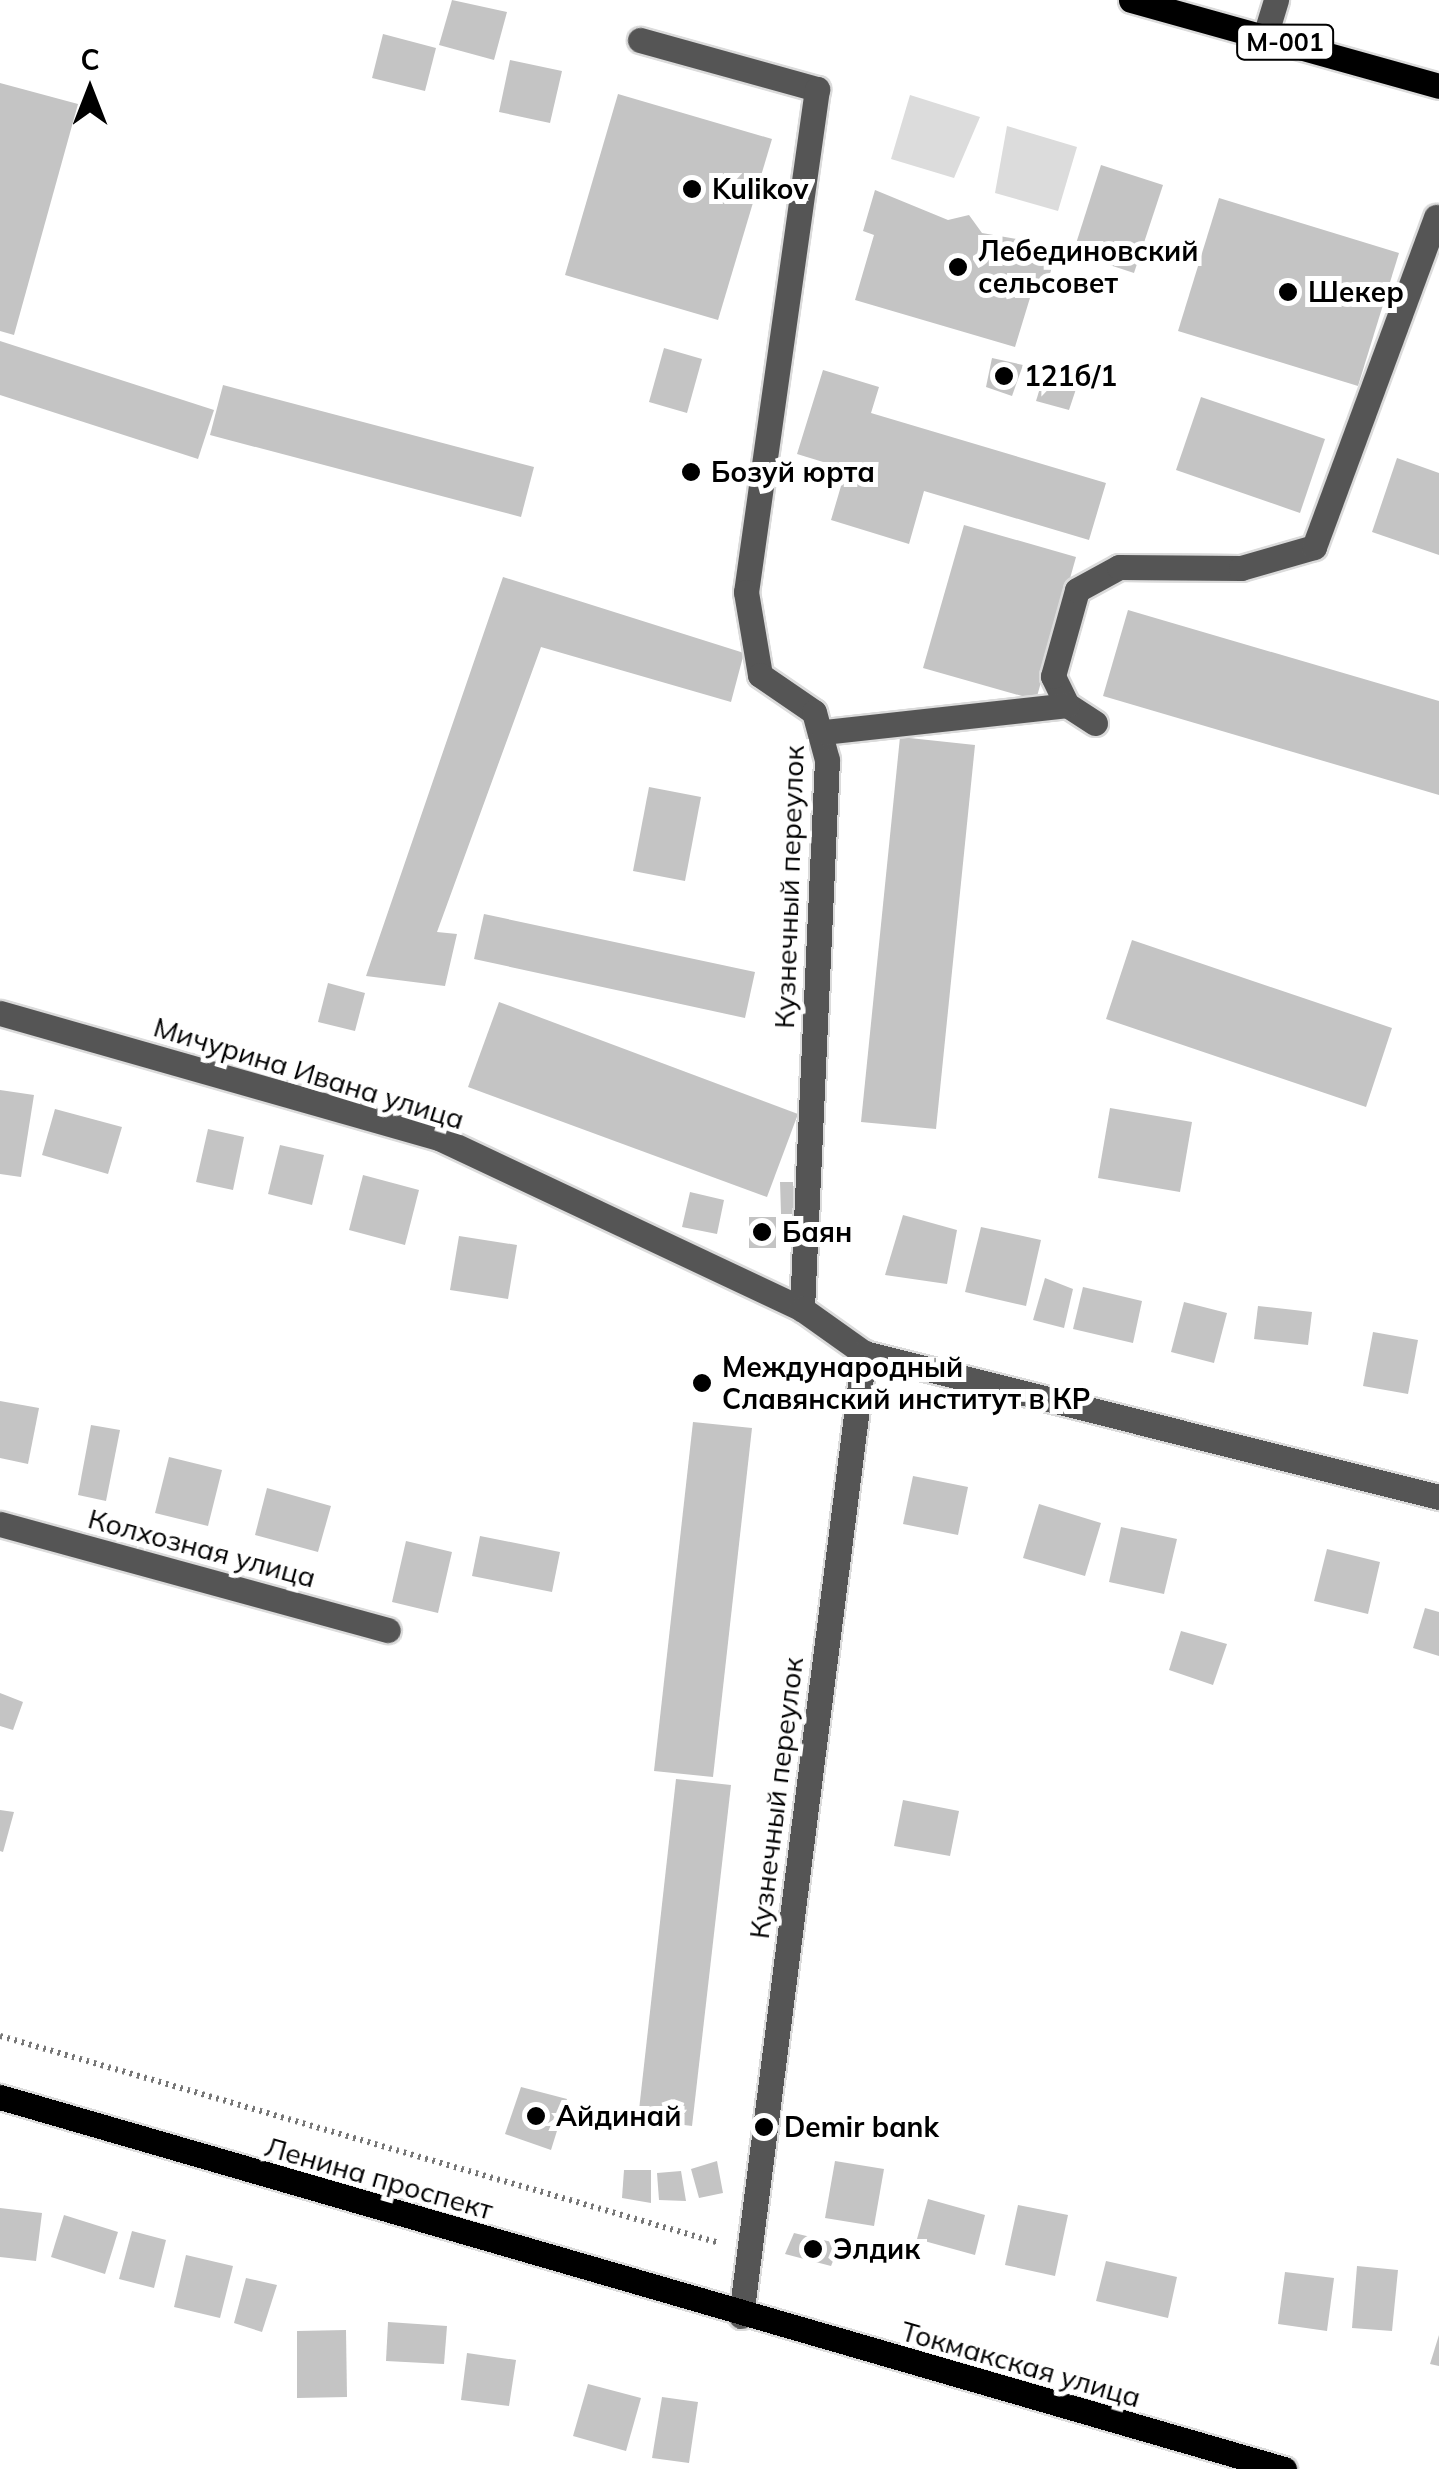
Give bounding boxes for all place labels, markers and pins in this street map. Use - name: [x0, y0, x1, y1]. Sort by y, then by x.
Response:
- place label: Kulikov: [712, 172, 808, 206]
- marker: Kulikov: [681, 178, 703, 200]
- place label: Лебединовский сельсовет: [978, 234, 1198, 300]
- marker: Лебединовский сельсовет: [947, 256, 969, 278]
- place label: Шекер: [1308, 275, 1404, 309]
- marker: Шекер: [1277, 281, 1299, 303]
- place label: 121б/1: [1024, 359, 1117, 393]
- marker: 121б/1: [993, 365, 1015, 387]
- place label: Бозуй юрта: [711, 455, 875, 489]
- marker: Бозуй юрта: [680, 461, 702, 483]
- place label: Баян: [782, 1215, 852, 1249]
- marker: Баян: [751, 1221, 773, 1243]
- place label: Международный Славянский институт в КР: [722, 1350, 1090, 1416]
- marker: Международный Славянский институт в КР: [691, 1372, 713, 1394]
- place label: Айдинай: [556, 2099, 681, 2133]
- marker: Айдинай: [525, 2105, 547, 2127]
- place label: Demir bank: [784, 2110, 939, 2144]
- marker: Demir bank: [753, 2116, 775, 2138]
- place label: Элдик: [833, 2232, 920, 2266]
- marker: Элдик: [802, 2238, 824, 2260]

